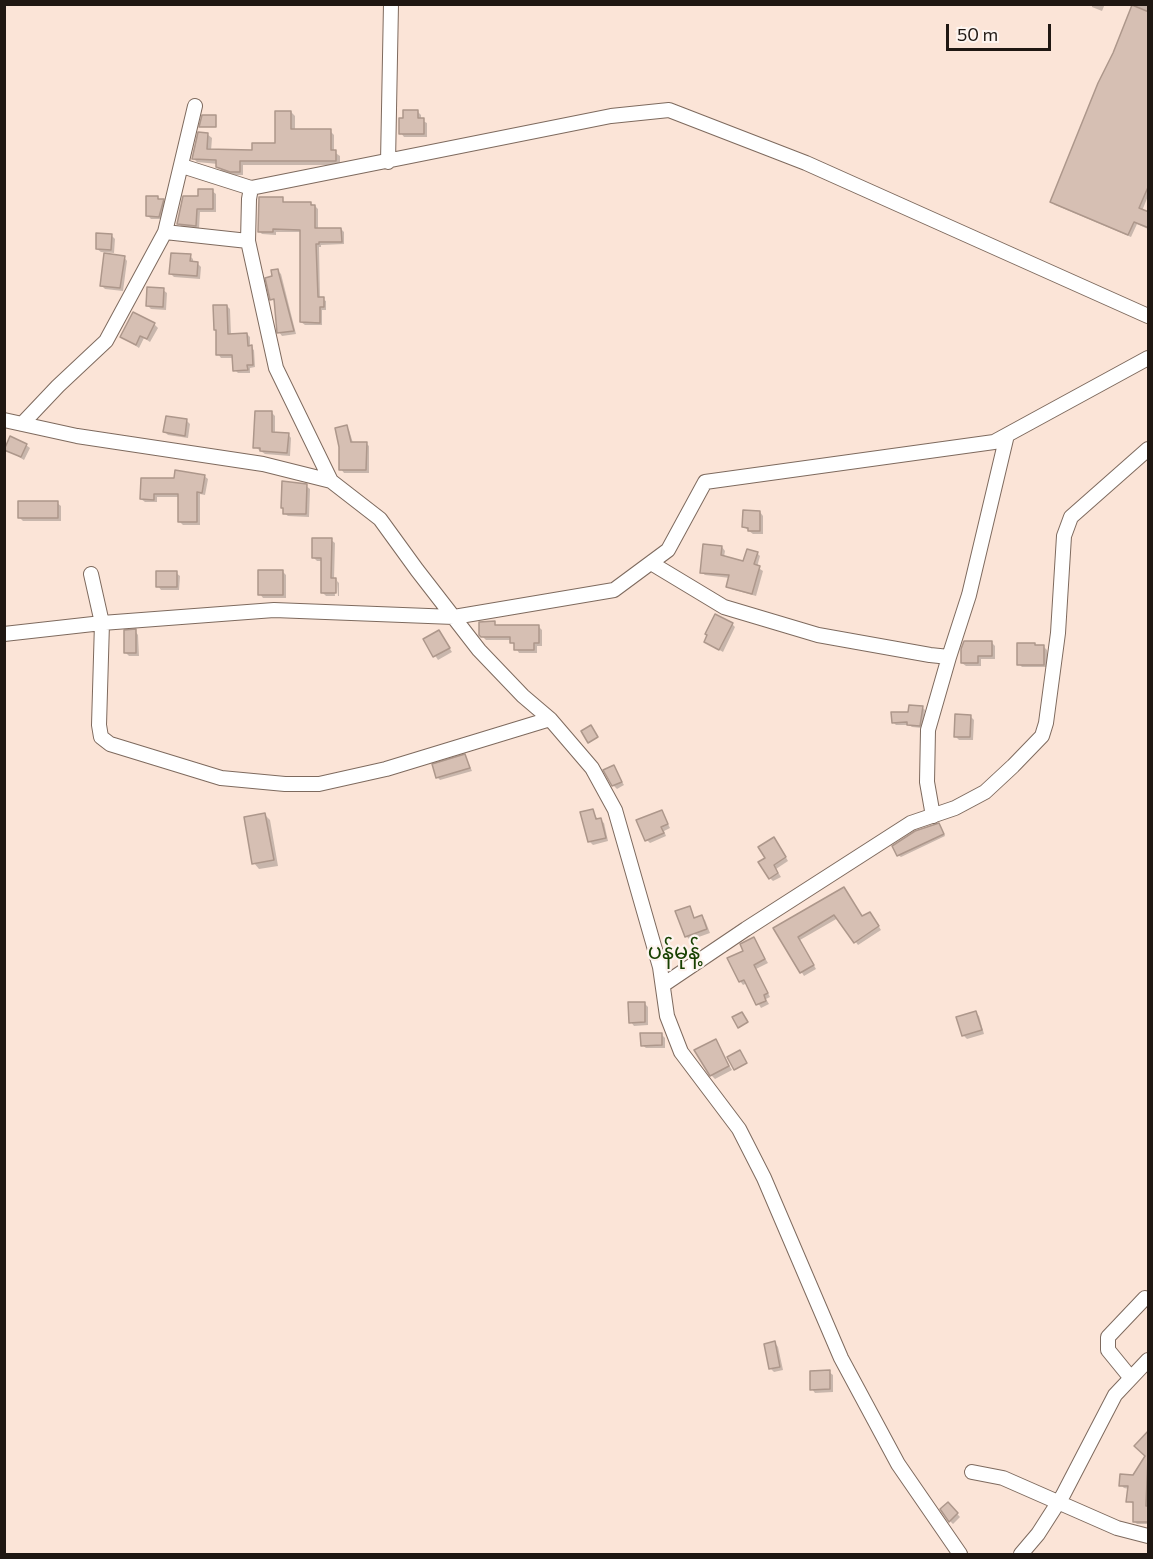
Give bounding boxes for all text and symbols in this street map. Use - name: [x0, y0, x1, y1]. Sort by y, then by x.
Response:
- scale bar: [949, 12, 1054, 50]
- text: 50 m: [957, 23, 998, 45]
- district label: ပန်မုန့်: [648, 939, 700, 965]

